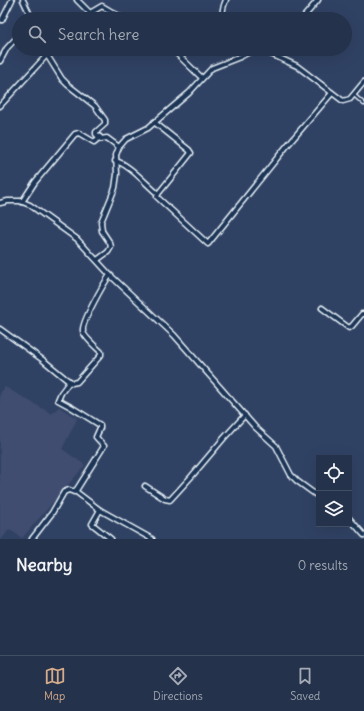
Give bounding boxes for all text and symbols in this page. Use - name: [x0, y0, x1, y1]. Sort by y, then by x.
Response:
- search box: [12, 12, 352, 56]
- icon: search: [26, 23, 48, 45]
- text: Search here: [58, 25, 139, 44]
- map controls: [316, 455, 352, 527]
- button: locate: [316, 455, 352, 491]
- button: layers: [316, 491, 352, 527]
- text: Nearby: [16, 554, 72, 576]
- text: 0 results: [298, 557, 348, 574]
- tab: Map: [44, 665, 66, 703]
- tab: Directions: [153, 665, 203, 703]
- tab: Saved: [290, 665, 320, 703]

